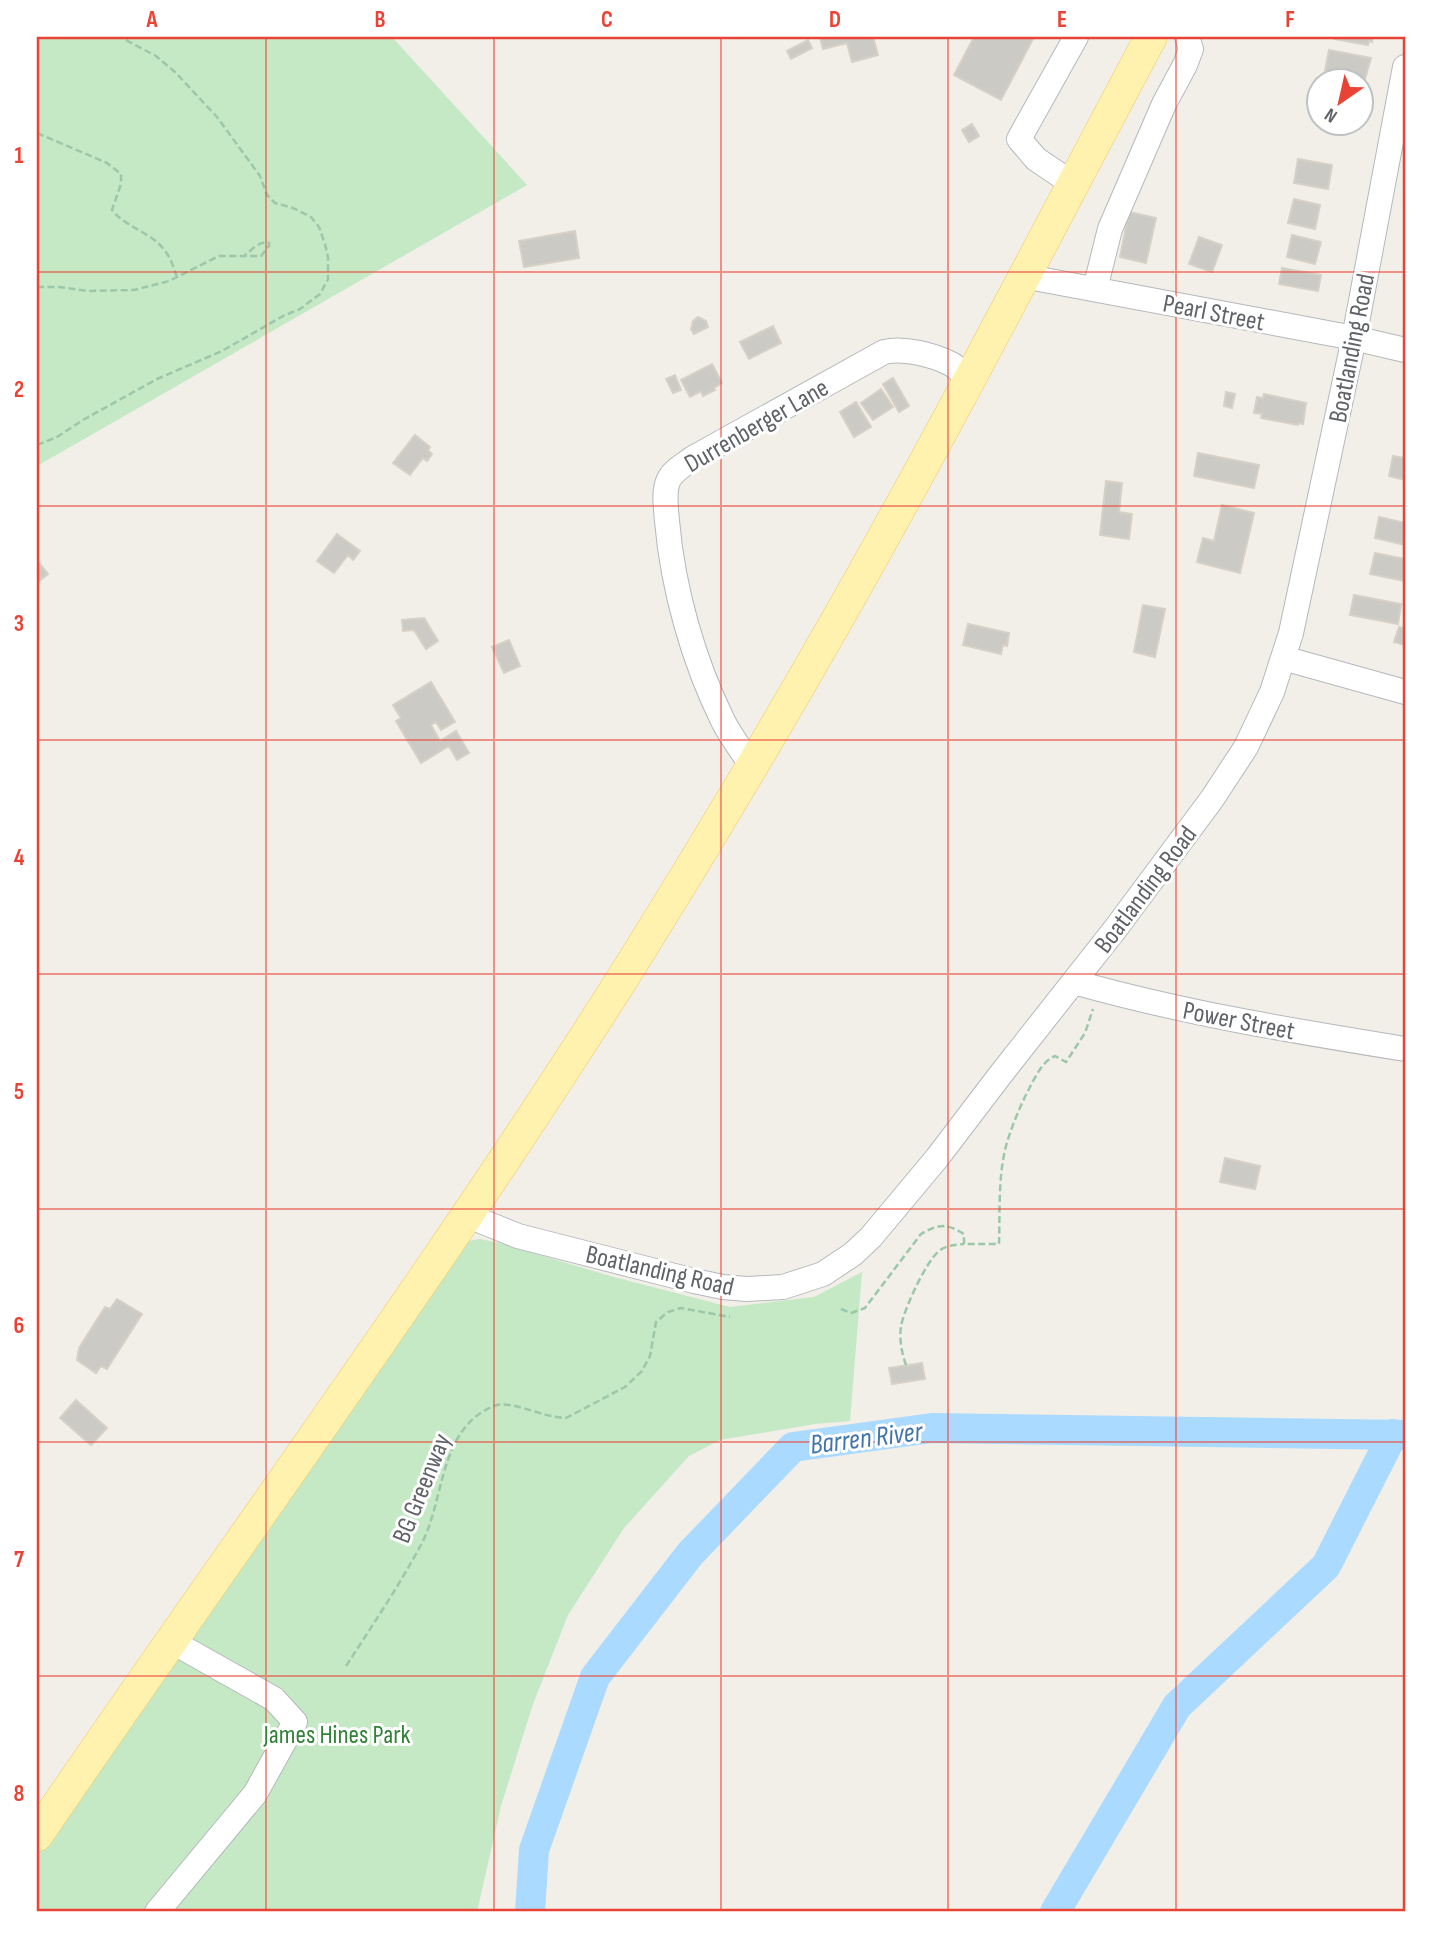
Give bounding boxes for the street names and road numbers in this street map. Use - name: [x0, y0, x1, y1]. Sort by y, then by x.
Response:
- street label: Boatlanding Road: [1323, 271, 1382, 425]
- street label: Pearl Street: [1160, 288, 1267, 339]
- street label: Durrenberger Lane: [679, 373, 834, 480]
- street label: Boatlanding Road: [1088, 820, 1204, 959]
- street label: Power Street: [1180, 995, 1297, 1047]
- street label: Boatlanding Road: [583, 1239, 737, 1304]
- street label: BG Greenway: [386, 1429, 458, 1548]

